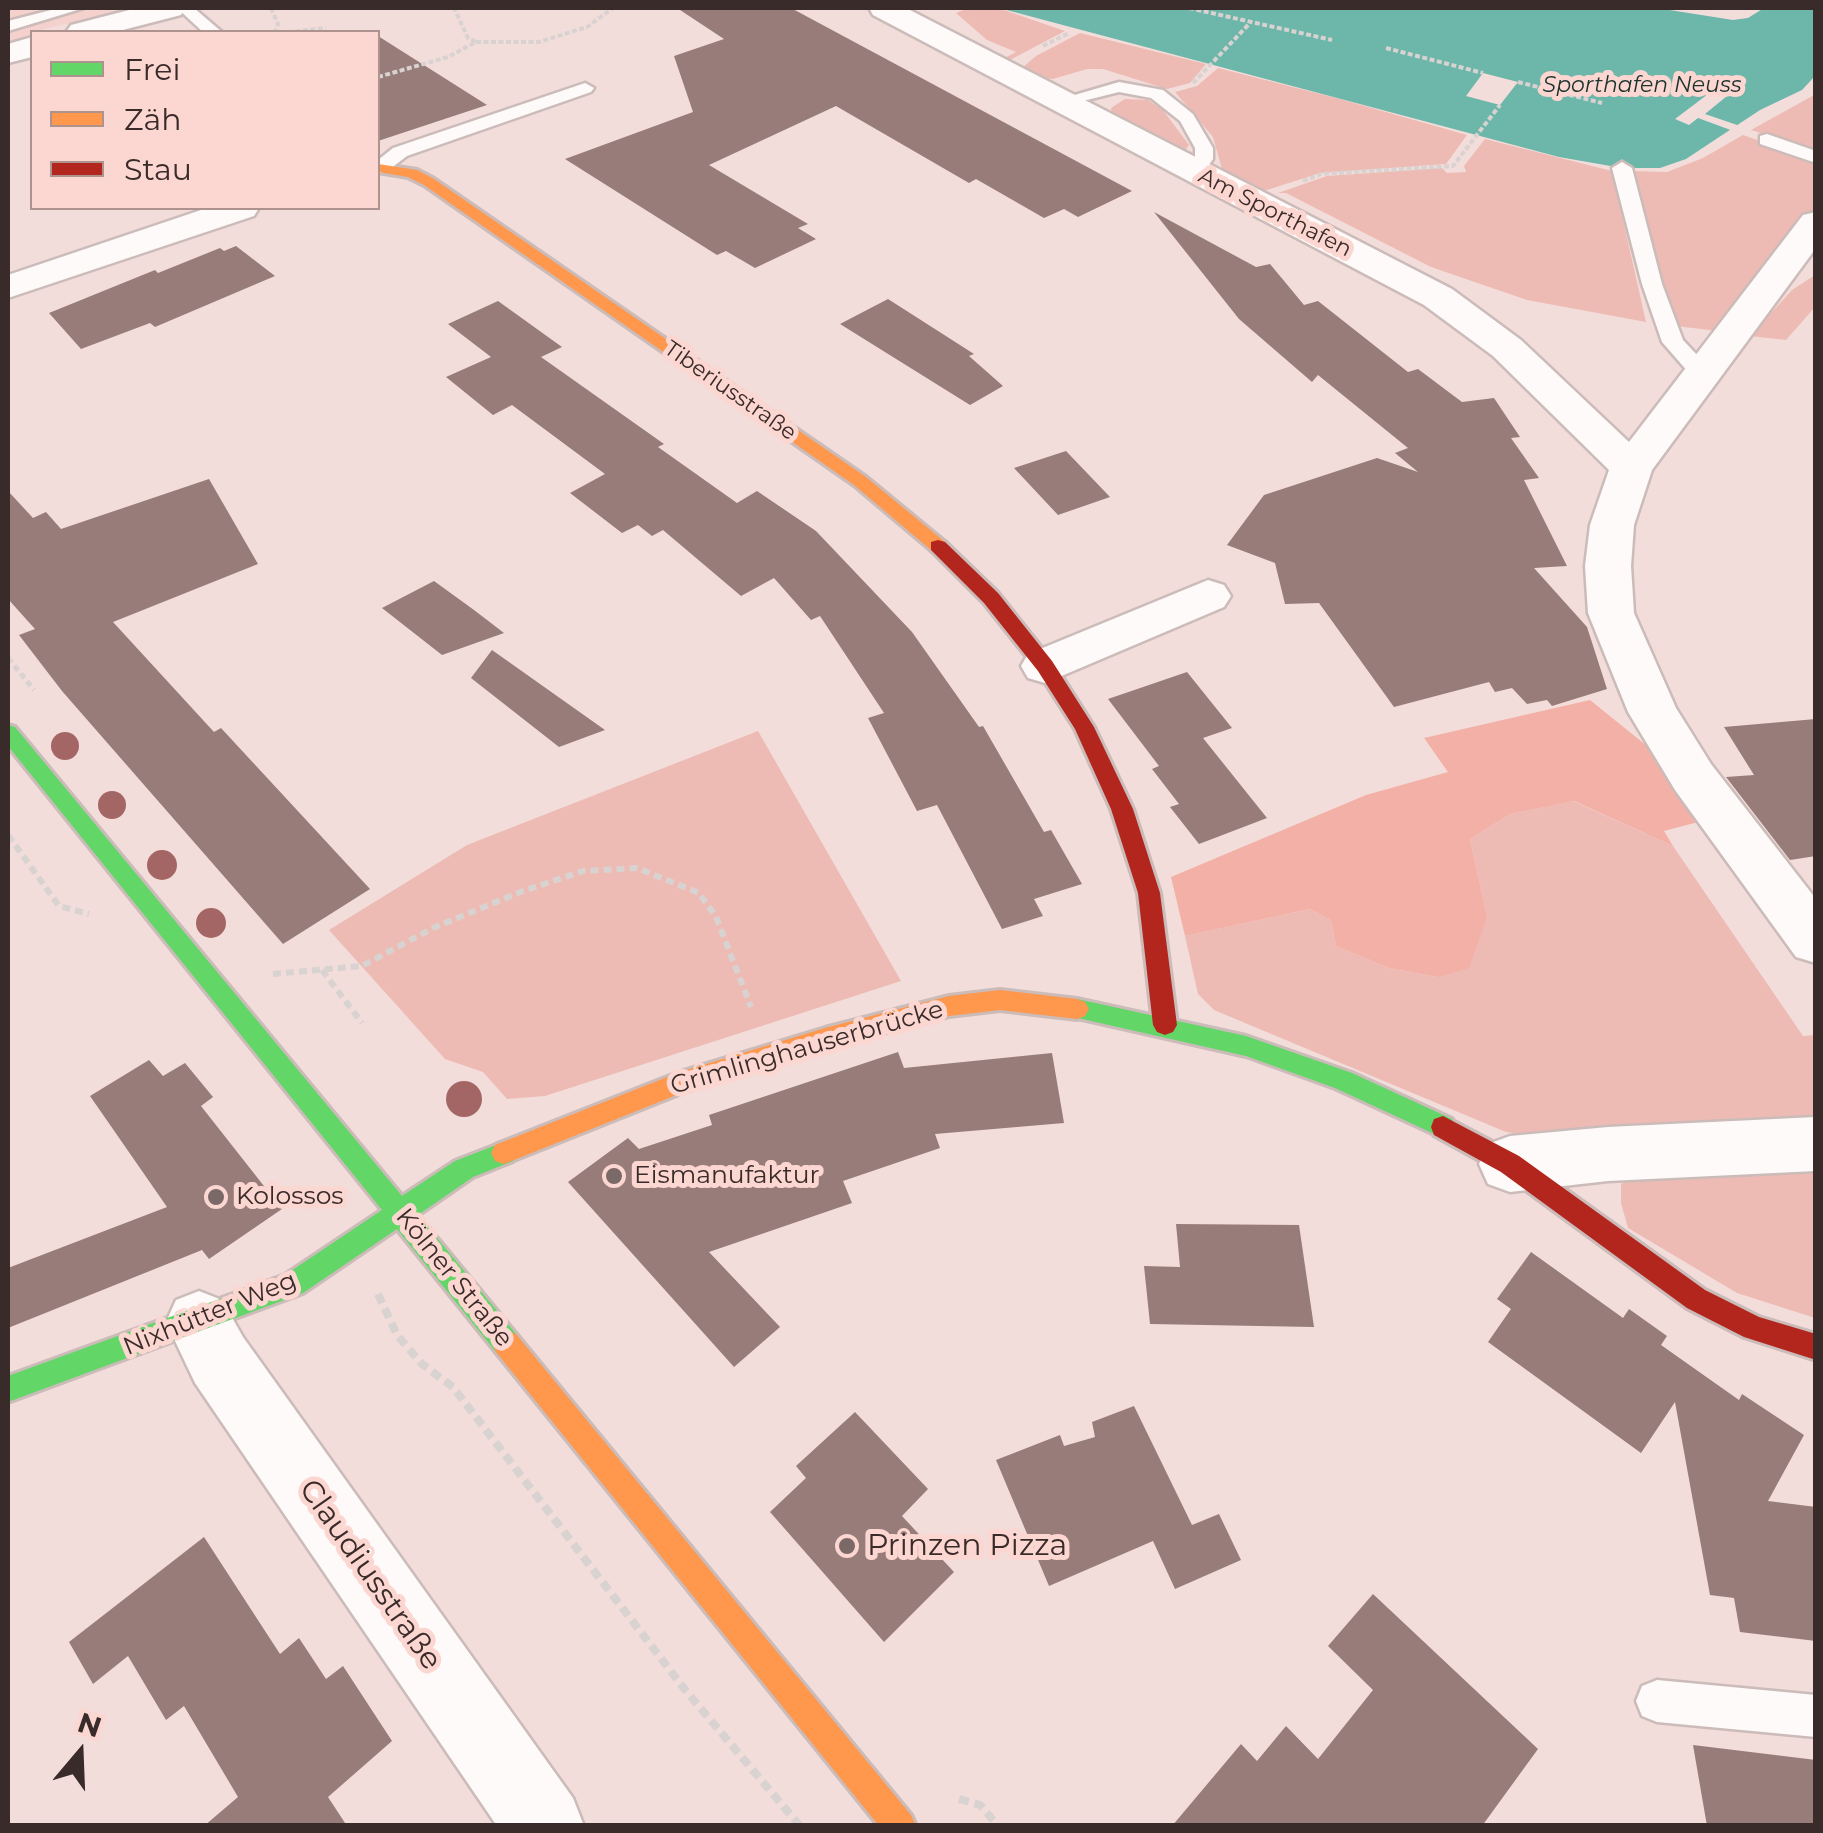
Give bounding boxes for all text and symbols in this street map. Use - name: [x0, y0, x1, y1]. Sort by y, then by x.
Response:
- legend: [30, 30, 380, 210]
- text: Frei: [124, 51, 181, 88]
- water label: Sporthafen Neuss: [1543, 73, 1741, 99]
- text: Zäh: [124, 101, 182, 138]
- text: Stau: [124, 151, 192, 188]
- street label: Am Sporthafen: [1194, 163, 1356, 263]
- street label: Tiberiusstraße: [659, 336, 801, 446]
- street label: Grimlinghauserbrücke: [667, 995, 947, 1101]
- place label: Eismanufaktur: [634, 1161, 820, 1191]
- marker: Eismanufaktur: [603, 1165, 625, 1187]
- place label: Kolossos: [236, 1182, 344, 1212]
- marker: Kolossos: [205, 1186, 227, 1208]
- street label: Kölner Straße: [389, 1203, 519, 1353]
- street label: Nixhütter Weg: [119, 1266, 301, 1362]
- street label: Claudiusstraße: [291, 1473, 449, 1677]
- place label: Prinzen Pizza: [867, 1528, 1067, 1564]
- marker: Prinzen Pizza: [836, 1535, 858, 1557]
- north arrow: [30, 1703, 130, 1803]
- text: N: [74, 1705, 106, 1744]

